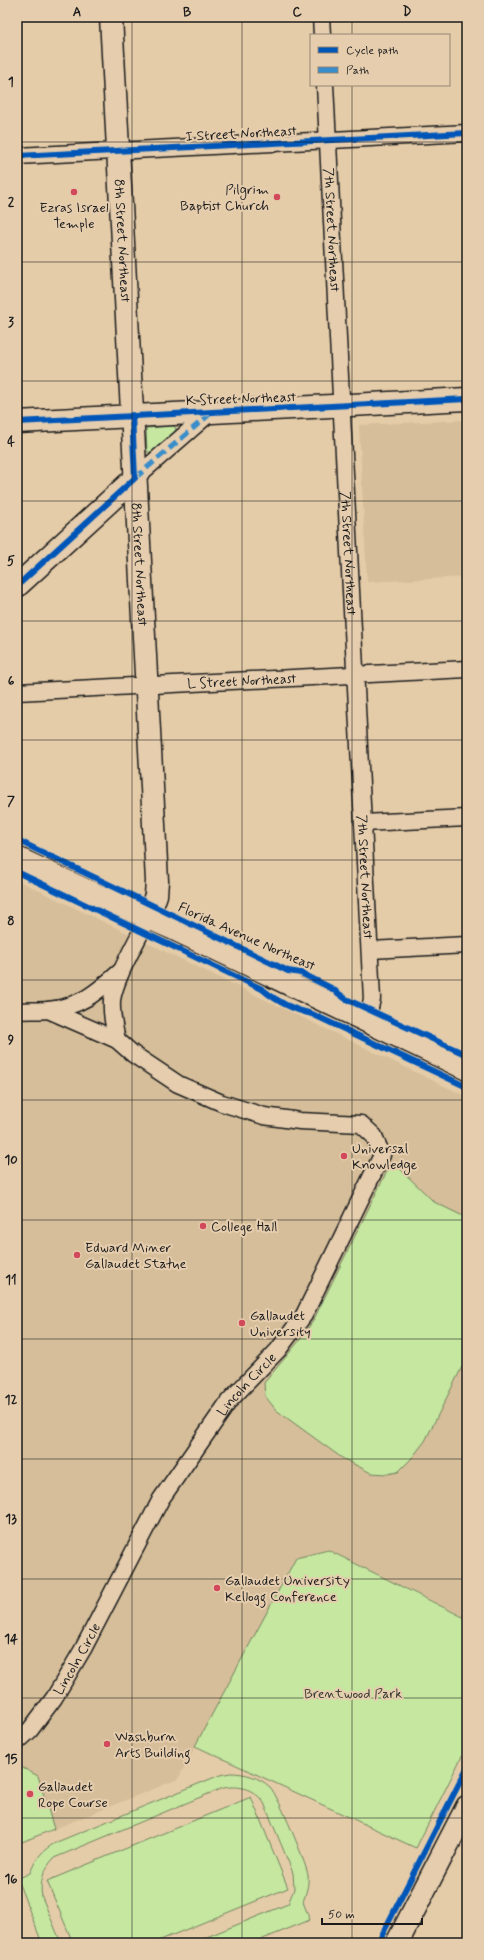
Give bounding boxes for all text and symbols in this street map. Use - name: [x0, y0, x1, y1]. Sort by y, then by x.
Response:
- text: A: [73, 4, 81, 21]
- text: B: [183, 4, 192, 21]
- text: C: [292, 4, 302, 21]
- text: D: [403, 4, 412, 21]
- legend: [310, 34, 450, 86]
- text: Cycle path: [346, 43, 398, 59]
- text: Path: [346, 63, 369, 79]
- text: 1: [8, 74, 14, 91]
- street label: I Street Northeast: [185, 122, 297, 146]
- street label: 7th Street Northeast: [319, 167, 344, 293]
- street label: 8th Street Northeast: [110, 178, 134, 303]
- place label: Pilgrim Baptist Church: [180, 181, 269, 215]
- marker: Ezras Israel Temple: [69, 187, 79, 197]
- marker: Pilgrim Baptist Church: [272, 192, 282, 202]
- text: 2: [8, 194, 15, 211]
- place label: Ezras Israel Temple: [39, 199, 109, 233]
- text: 3: [8, 314, 14, 331]
- street label: K Street Northeast: [186, 388, 297, 410]
- text: 4: [7, 434, 15, 451]
- street label: 7th Street Northeast: [336, 491, 360, 616]
- street label: 8th Street Northeast: [127, 502, 151, 627]
- text: 5: [7, 553, 15, 570]
- street label: L Street Northeast: [187, 670, 297, 693]
- text: 6: [8, 673, 15, 690]
- text: 7: [7, 793, 15, 810]
- street label: 7th Street Northeast: [353, 814, 377, 940]
- street label: Florida Avenue Northeast: [175, 898, 318, 975]
- text: 8: [7, 913, 15, 930]
- text: 9: [8, 1032, 15, 1049]
- place label: Universal Knowledge: [352, 1140, 418, 1175]
- marker: Universal Knowledge: [339, 1151, 349, 1161]
- text: 10: [4, 1152, 18, 1169]
- place label: College Hall: [211, 1218, 278, 1236]
- marker: College Hall: [198, 1221, 208, 1231]
- place label: Edward Miner Gallaudet Statue: [85, 1239, 187, 1273]
- marker: Edward Miner Gallaudet Statue: [72, 1250, 82, 1260]
- text: 11: [5, 1272, 17, 1289]
- place label: Gallaudet University: [250, 1307, 311, 1341]
- marker: Gallaudet University: [237, 1318, 247, 1328]
- street label: Lincoln Circle: [213, 1349, 281, 1420]
- text: 12: [5, 1392, 17, 1409]
- text: 13: [5, 1511, 17, 1528]
- place label: Gallaudet University Kellogg Conference: [225, 1572, 350, 1608]
- marker: Gallaudet University Kellogg Conference: [212, 1583, 222, 1593]
- street label: Lincoln Circle: [50, 1620, 105, 1699]
- text: 14: [4, 1631, 18, 1648]
- park label: Brentwood Park: [304, 1685, 402, 1703]
- place label: Washburn Arts Building: [115, 1728, 191, 1764]
- marker: Washburn Arts Building: [102, 1739, 112, 1749]
- text: 15: [5, 1751, 17, 1768]
- place label: Gallaudet Rope Course: [38, 1778, 108, 1812]
- marker: Gallaudet Rope Course: [25, 1789, 35, 1799]
- text: 16: [4, 1871, 18, 1888]
- scale bar: [322, 1900, 422, 1926]
- text: 50 m: [328, 1907, 355, 1923]

